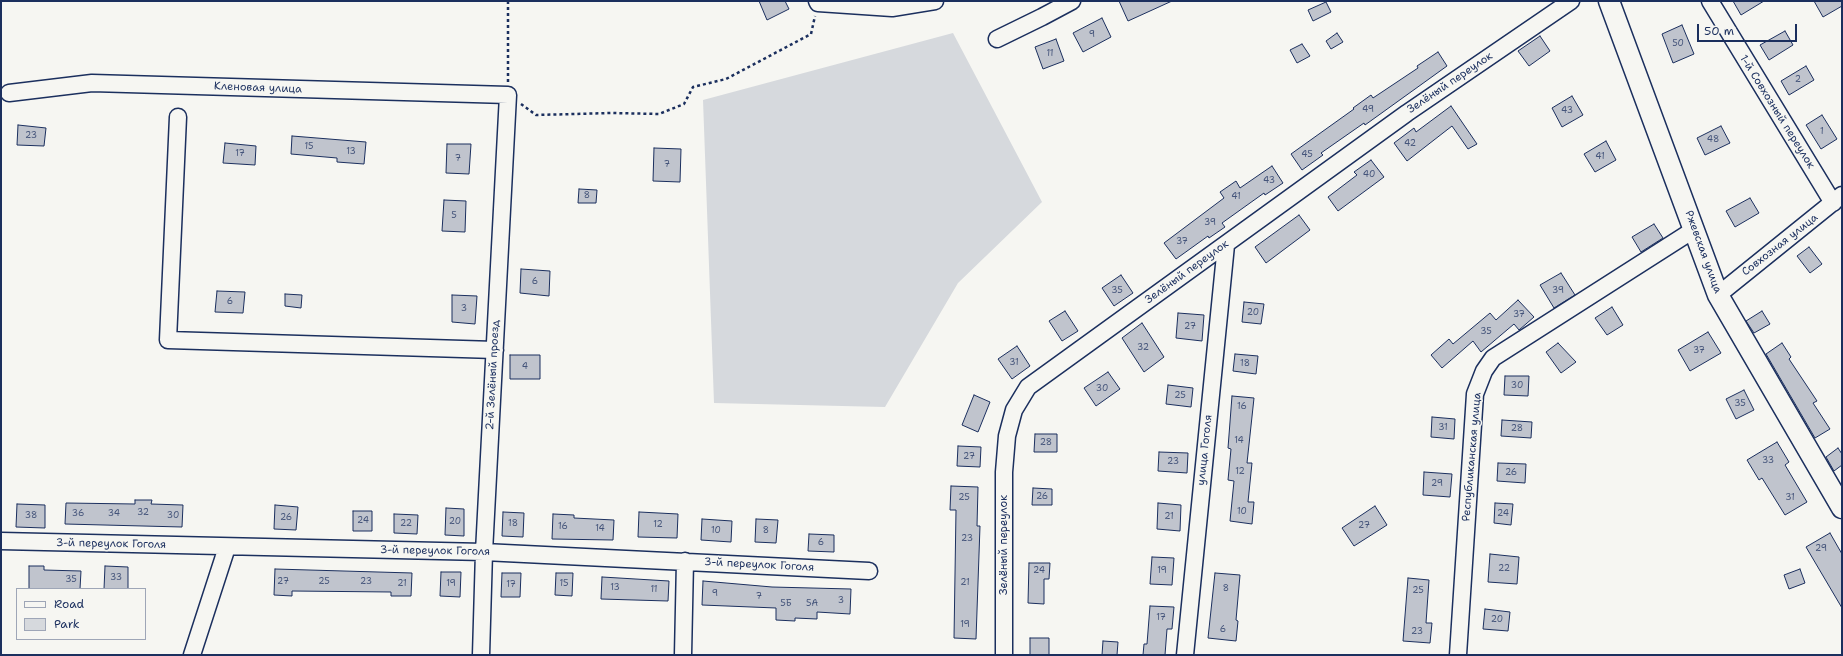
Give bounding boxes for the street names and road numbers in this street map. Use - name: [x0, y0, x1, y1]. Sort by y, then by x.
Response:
- street label: Зелёный переулок: [1405, 50, 1495, 116]
- street label: 1-й Совхозный переулок: [1737, 53, 1817, 171]
- street label: Кленовая улица: [214, 80, 302, 96]
- street label: Ржевская улица: [1682, 209, 1724, 295]
- street label: Совхозная улица: [1739, 211, 1821, 279]
- street label: Зелёный переулок: [1143, 237, 1231, 307]
- street label: 2-й Зелёный проезд: [484, 320, 502, 430]
- street label: Республиканская улица: [1460, 392, 1484, 522]
- street label: улица Гоголя: [1195, 414, 1215, 486]
- street label: Зелёный переулок: [997, 495, 1011, 595]
- street label: 3-й переулок Гоголя: [56, 536, 166, 552]
- street label: 3-й переулок Гоголя: [380, 543, 490, 559]
- street label: 3-й переулок Гоголя: [704, 556, 814, 574]

